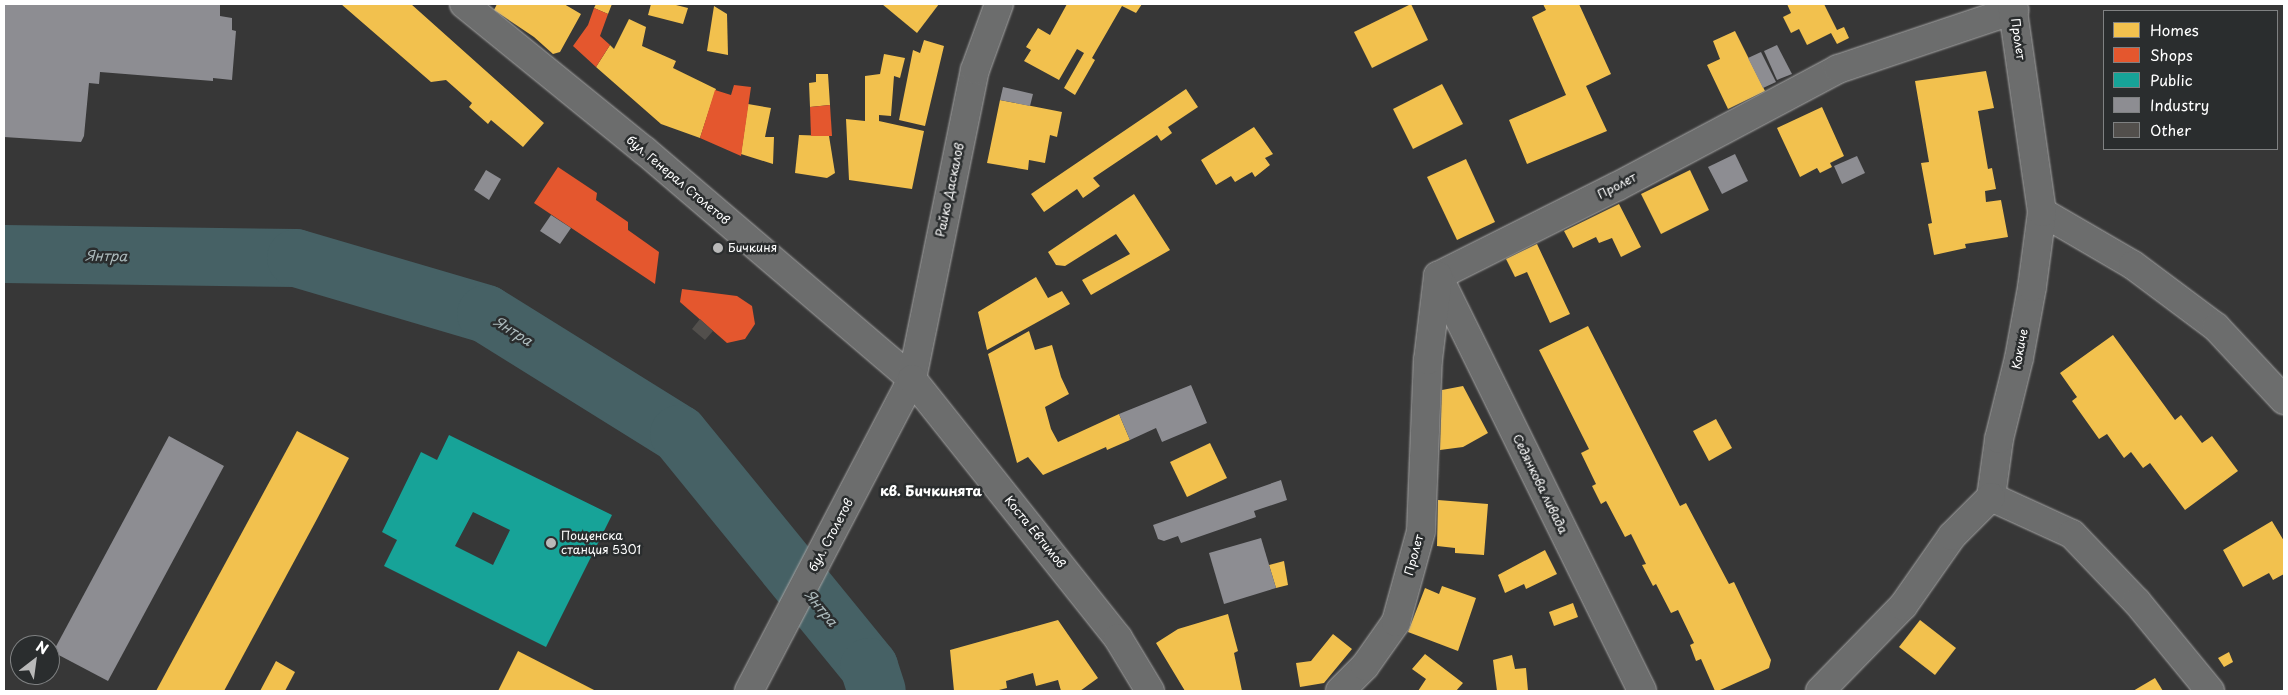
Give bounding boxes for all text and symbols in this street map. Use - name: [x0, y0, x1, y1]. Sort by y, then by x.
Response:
- legend: [2103, 10, 2278, 150]
- street label: Пролет: [2008, 17, 2028, 61]
- text: Homes: [2150, 18, 2199, 41]
- text: Shops: [2150, 43, 2193, 66]
- text: Public: [2150, 68, 2193, 91]
- text: Industry: [2150, 93, 2209, 116]
- text: Other: [2150, 118, 2191, 141]
- street label: бул. Генерал Столетов: [623, 132, 733, 228]
- street label: Райко Даскалов: [933, 141, 967, 239]
- street label: Пролет: [1595, 170, 1639, 202]
- place label: Бичкиня: [728, 241, 777, 255]
- marker: Бичкиня: [712, 242, 724, 254]
- water label: Янтра: [85, 247, 127, 265]
- water label: Янтра: [491, 313, 535, 349]
- street label: Кокиче: [2009, 328, 2031, 370]
- street label: Седянкова ливада: [1510, 432, 1570, 536]
- district label: кв. Бичкинята: [880, 483, 982, 499]
- street label: Коста Евтимов: [1002, 493, 1068, 571]
- street label: бул. Столетов: [806, 496, 856, 574]
- place label: Пощенска станция 5301: [561, 529, 641, 557]
- street label: Пролет: [1402, 533, 1426, 577]
- marker: Пощенска станция 5301: [545, 537, 557, 549]
- water label: Янтра: [801, 586, 841, 630]
- north arrow: [10, 635, 60, 685]
- text: N: [32, 636, 52, 659]

